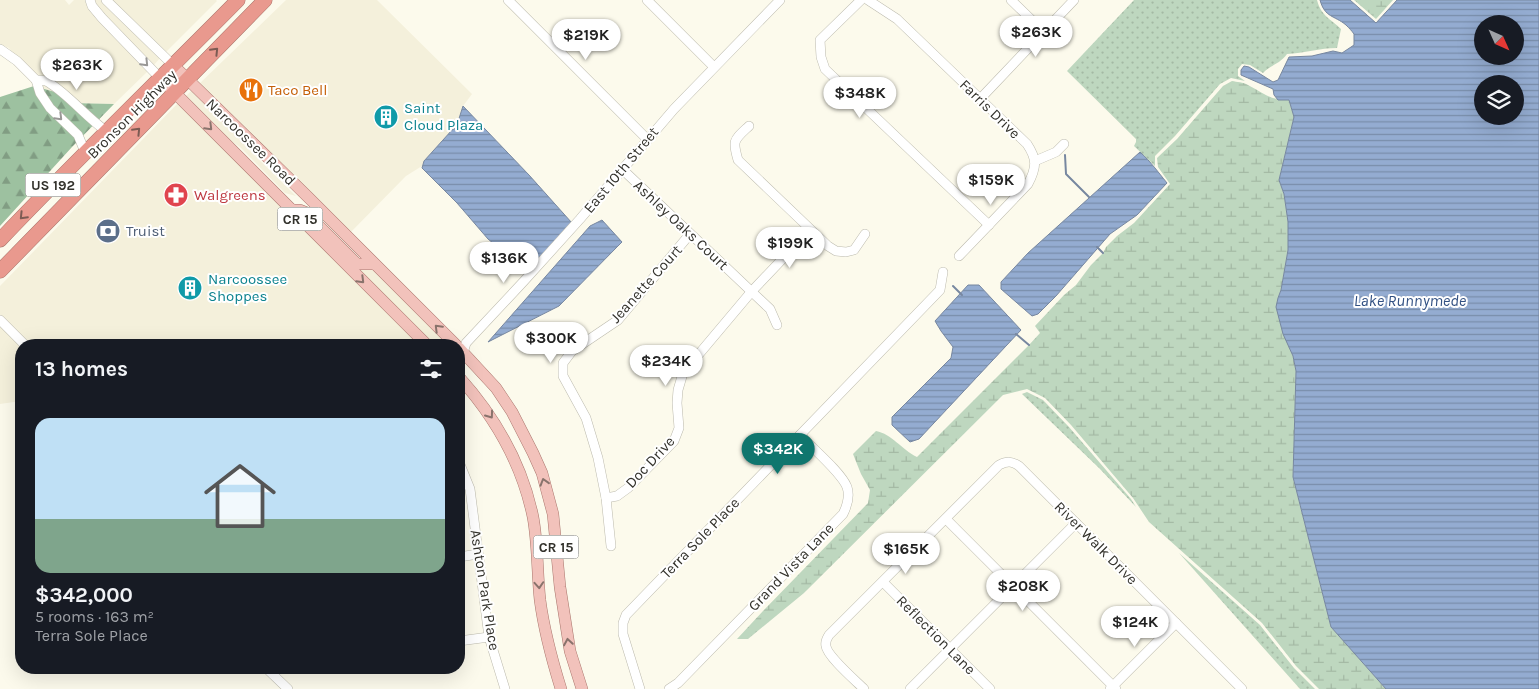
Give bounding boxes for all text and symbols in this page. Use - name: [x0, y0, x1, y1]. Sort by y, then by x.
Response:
- pin: $263K: [1001, 15, 1071, 58]
- north arrow: [1474, 15, 1524, 65]
- map controls: [1474, 15, 1524, 125]
- pin: $219K: [551, 18, 621, 61]
- text: $263K: [1011, 22, 1061, 41]
- text: $219K: [563, 25, 609, 44]
- pin: $263K: [42, 48, 112, 91]
- one-way arrow: [209, 48, 218, 57]
- text: $263K: [52, 55, 102, 74]
- one-way arrow: [139, 57, 148, 66]
- street label: Bronson Highway: [84, 66, 180, 162]
- button: layers: [1474, 75, 1524, 125]
- pin: $348K: [825, 76, 895, 119]
- street label: Farris Drive: [956, 76, 1024, 142]
- restaurant icon: Taco Bell: [238, 77, 264, 103]
- place label: Taco Bell: [268, 81, 327, 99]
- text: $348K: [834, 83, 886, 102]
- street label: Narcoossee Road: [203, 95, 299, 189]
- place label: Saint Cloud Plaza: [404, 99, 483, 134]
- building icon: Saint Cloud Plaza: [373, 104, 399, 130]
- one-way arrow: [54, 111, 63, 120]
- one-way arrow: [203, 121, 212, 130]
- street label: East 10th Street: [580, 123, 663, 217]
- one-way arrow: [131, 128, 140, 137]
- pin: $159K: [956, 164, 1026, 206]
- text: $159K: [968, 170, 1014, 189]
- road number: US 192: [26, 174, 80, 196]
- street label: Ashley Oaks Court: [630, 176, 733, 274]
- pharmacy icon: Walgreens: [163, 182, 189, 208]
- place label: Walgreens: [194, 186, 266, 204]
- road number: CR 15: [278, 208, 322, 230]
- one-way arrow: [20, 210, 29, 219]
- bank icon: Truist: [95, 218, 121, 244]
- place label: Truist: [126, 222, 165, 240]
- pin: $199K: [755, 226, 825, 269]
- text: $199K: [767, 233, 813, 252]
- street label: Jeanette Court: [606, 241, 686, 327]
- pin: $136K: [469, 242, 539, 284]
- text: $136K: [481, 248, 527, 267]
- place label: Narcoossee Shoppes: [208, 270, 287, 305]
- one-way arrow: [355, 274, 364, 283]
- building icon: Narcoossee Shoppes: [177, 275, 203, 301]
- water label: Lake Runnymede: [1354, 291, 1467, 310]
- pin: $300K: [516, 322, 586, 364]
- one-way arrow: [435, 325, 444, 334]
- text: $300K: [525, 328, 577, 347]
- pin: $234K: [631, 344, 701, 387]
- text: $234K: [641, 351, 691, 370]
- icon: filters: [417, 355, 445, 383]
- text: 13 homes: [35, 357, 128, 381]
- one-way arrow: [484, 409, 493, 419]
- street label: Doc Drive: [621, 432, 679, 492]
- pin: $342K: [743, 432, 813, 475]
- text: $342K: [753, 439, 803, 458]
- icon: home: [195, 451, 285, 541]
- one-way arrow: [540, 478, 550, 486]
- street label: Terra Sole Place: [657, 494, 743, 582]
- street label: River Walk Drive: [1051, 498, 1141, 588]
- street label: Grand Vista Lane: [745, 519, 837, 615]
- street label: Ashton Park Place: [467, 528, 503, 652]
- pin: $165K: [871, 532, 941, 575]
- road number: CR 15: [534, 536, 578, 558]
- text: $165K: [883, 539, 929, 558]
- pin: $208K: [988, 570, 1058, 612]
- text: $208K: [997, 576, 1049, 595]
- one-way arrow: [534, 582, 545, 590]
- text: $342,000: [35, 583, 133, 607]
- street label: Reflection Lane: [893, 592, 979, 678]
- pin: $124K: [1100, 606, 1170, 648]
- text: 5 rooms · 163 m²: [35, 607, 154, 626]
- text: $124K: [1112, 612, 1158, 631]
- text: Terra Sole Place: [35, 626, 148, 645]
- one-way arrow: [564, 638, 574, 646]

